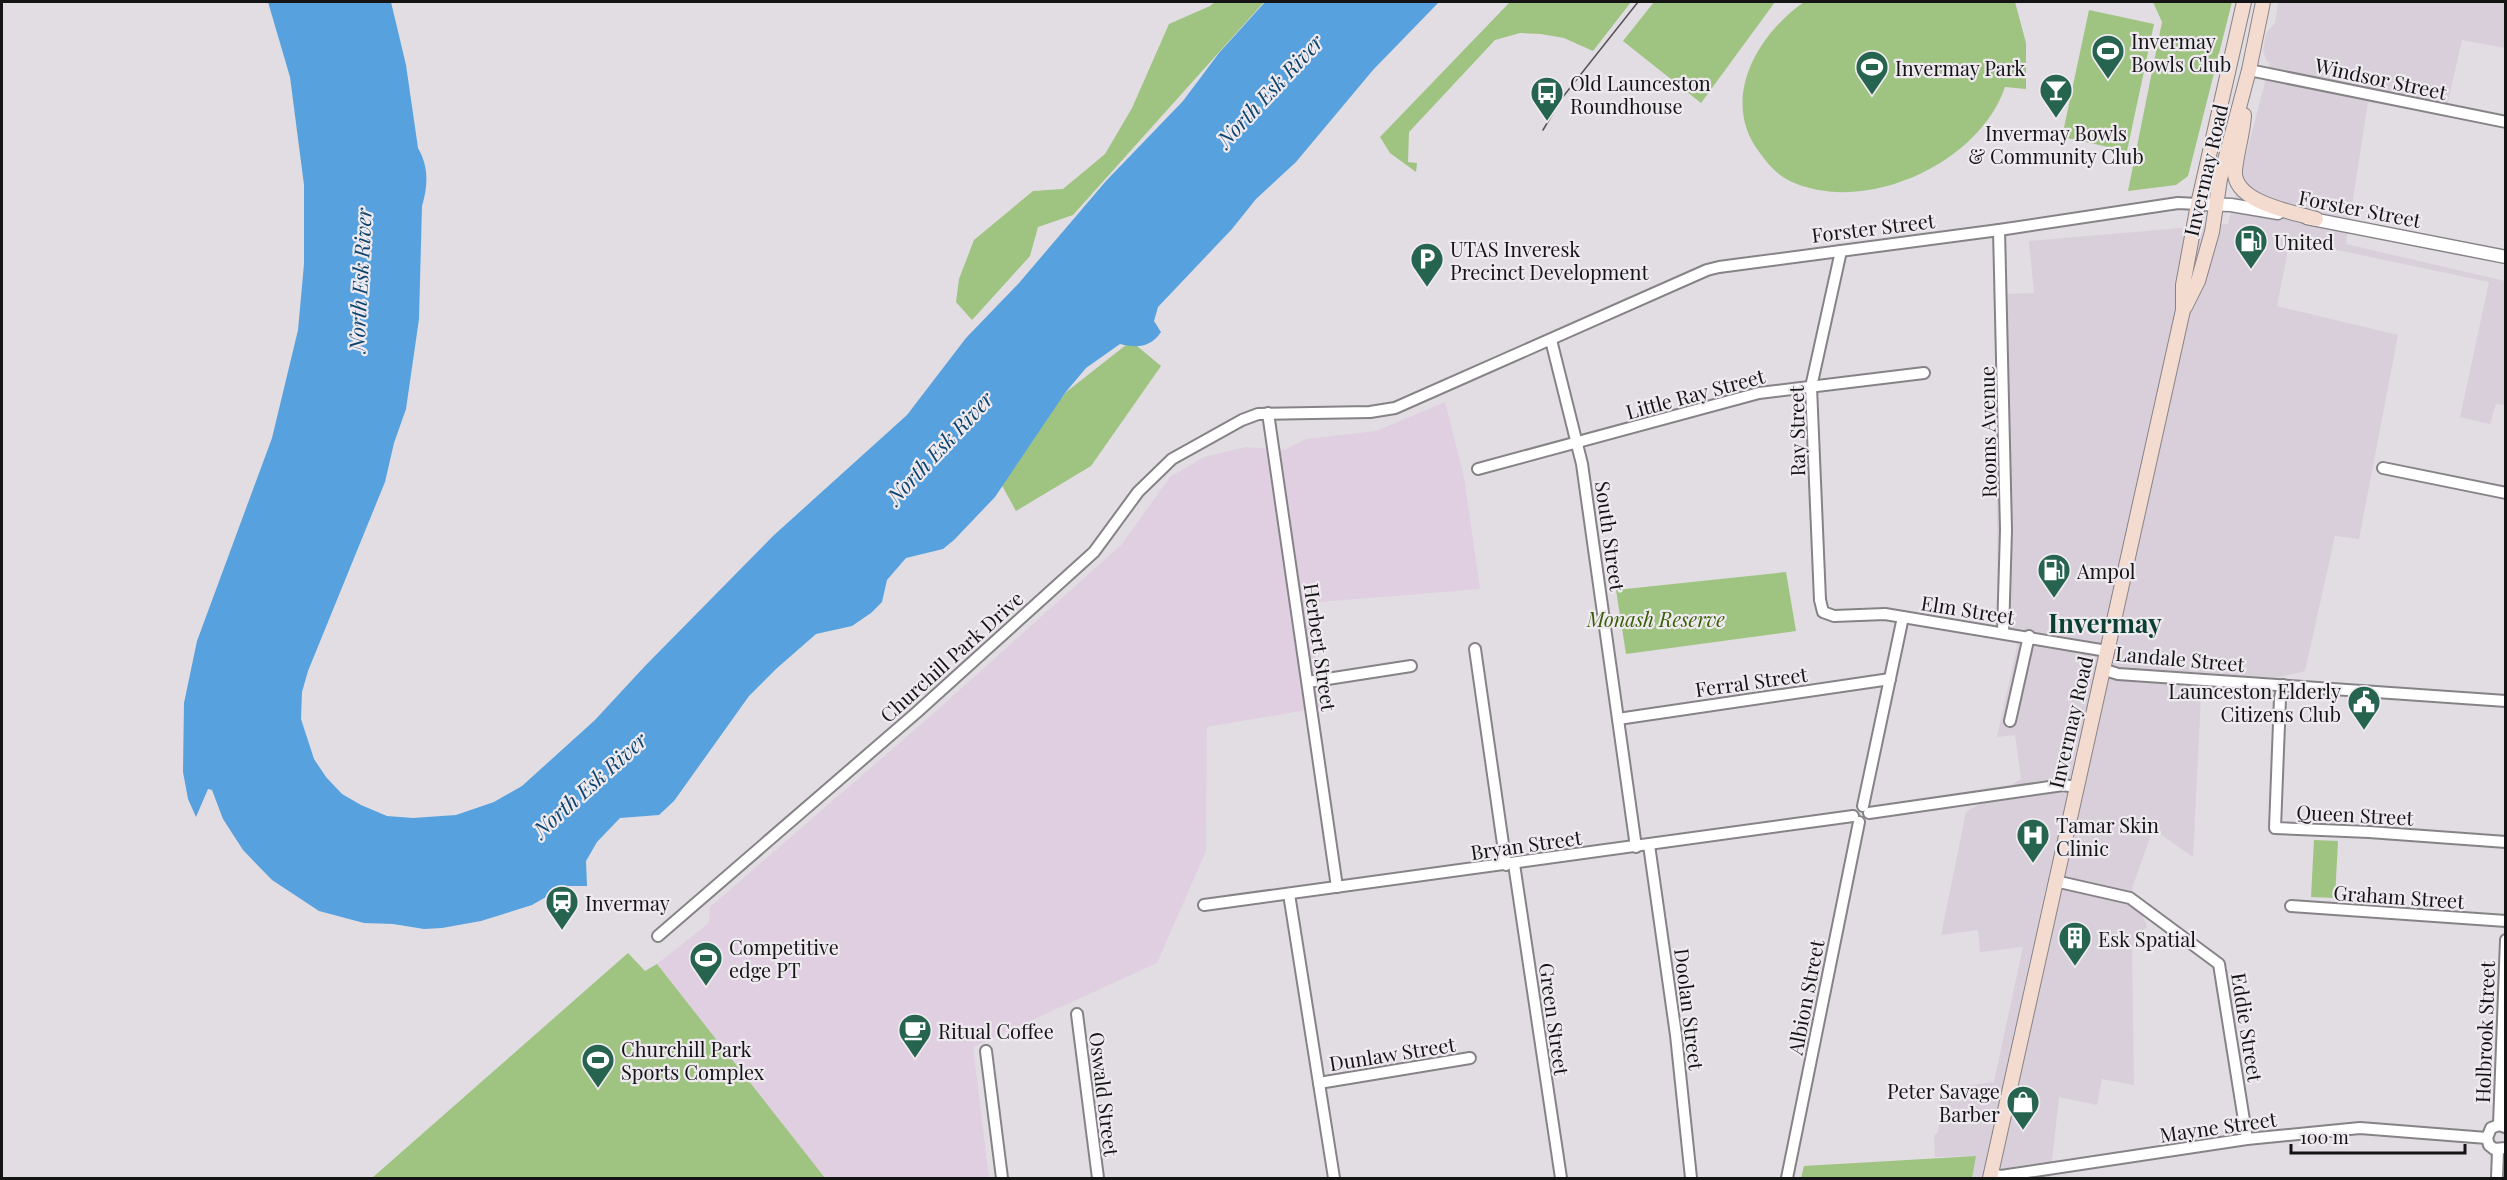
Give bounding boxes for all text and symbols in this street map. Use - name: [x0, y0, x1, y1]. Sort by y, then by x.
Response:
- water label: North Esk River: [1208, 27, 1329, 154]
- place label: Invermay Bowls Club: [2131, 27, 2231, 77]
- sports icon: Invermay Bowls Club: [2090, 33, 2126, 80]
- sports icon: Invermay Park: [1854, 49, 1890, 96]
- street label: Windsor Street: [2312, 51, 2450, 105]
- place label: Invermay Park: [1895, 54, 2025, 81]
- place label: Old Launceston Roundhouse: [1570, 69, 1711, 119]
- bar icon: Invermay Bowls & Community Club: [2038, 72, 2074, 119]
- bus stop icon: Old Launceston Roundhouse: [1529, 75, 1565, 122]
- street label: Invermay Road: [2177, 101, 2233, 239]
- place label: Invermay Bowls & Community Club: [1968, 119, 2144, 169]
- street label: Forster Street: [2297, 183, 2424, 233]
- water label: North Esk River: [341, 206, 377, 355]
- street label: Forster Street: [1810, 206, 1937, 248]
- fuel station icon: United: [2233, 223, 2269, 270]
- place label: United: [2274, 228, 2334, 255]
- place label: UTAS Inveresk Precinct Development: [1450, 235, 1649, 285]
- parking icon: UTAS Inveresk Precinct Development: [1409, 241, 1445, 288]
- street label: Little Ray Street: [1623, 361, 1768, 424]
- street label: Rooms Avenue: [1972, 366, 2002, 498]
- water label: North Esk River: [878, 384, 999, 511]
- street label: Ray Street: [1782, 384, 1810, 477]
- street label: South Street: [1590, 479, 1632, 594]
- fuel station icon: Ampol: [2036, 552, 2072, 599]
- place label: Ampol: [2076, 557, 2136, 584]
- street label: Herbert Street: [1299, 581, 1343, 714]
- street label: Churchill Park Drive: [874, 584, 1028, 728]
- street label: Elm Street: [1919, 588, 2018, 630]
- park label: Monash Reserve: [1586, 605, 1725, 632]
- district label: Invermay: [2048, 605, 2162, 640]
- street label: Landale Street: [2114, 639, 2247, 677]
- street label: Invermay Road: [2042, 653, 2098, 791]
- street label: Ferral Street: [1693, 660, 1810, 702]
- place label: Launceston Elderly Citizens Club: [2168, 677, 2341, 727]
- public building icon: Launceston Elderly Citizens Club: [2346, 684, 2382, 731]
- water label: North Esk River: [525, 725, 653, 844]
- street label: Queen Street: [2296, 797, 2415, 831]
- place label: Tamar Skin Clinic: [2056, 811, 2159, 861]
- hospital icon: Tamar Skin Clinic: [2015, 817, 2051, 864]
- street label: Bryan Street: [1469, 823, 1584, 865]
- street label: Graham Street: [2333, 878, 2466, 914]
- station icon: Invermay: [544, 884, 580, 931]
- place label: Invermay: [585, 889, 670, 916]
- building icon: Esk Spatial: [2057, 920, 2093, 967]
- place label: Esk Spatial: [2098, 925, 2196, 952]
- place label: Competitive edge PT: [729, 933, 839, 983]
- street label: Albion Street: [1780, 936, 1830, 1058]
- sports icon: Competitive edge PT: [688, 940, 724, 987]
- street label: Doolan Street: [1669, 947, 1711, 1072]
- street label: Holbrook Street: [2468, 960, 2500, 1104]
- street label: Green Street: [1534, 961, 1576, 1078]
- street label: Eddie Street: [2226, 971, 2270, 1084]
- cafe icon: Ritual Coffee: [897, 1012, 933, 1059]
- place label: Ritual Coffee: [938, 1017, 1054, 1044]
- street label: Oswald Street: [1084, 1030, 1126, 1158]
- street label: Dunlaw Street: [1327, 1030, 1458, 1076]
- place label: Churchill Park Sports Complex: [621, 1035, 765, 1085]
- sports icon: Churchill Park Sports Complex: [580, 1042, 616, 1089]
- place label: Peter Savage Barber: [1887, 1077, 2000, 1127]
- shop icon: Peter Savage Barber: [2005, 1084, 2041, 1131]
- street label: Mayne Street: [2158, 1104, 2279, 1148]
- scale bar: [2291, 1117, 2465, 1155]
- text: 100 m: [2300, 1125, 2349, 1149]

